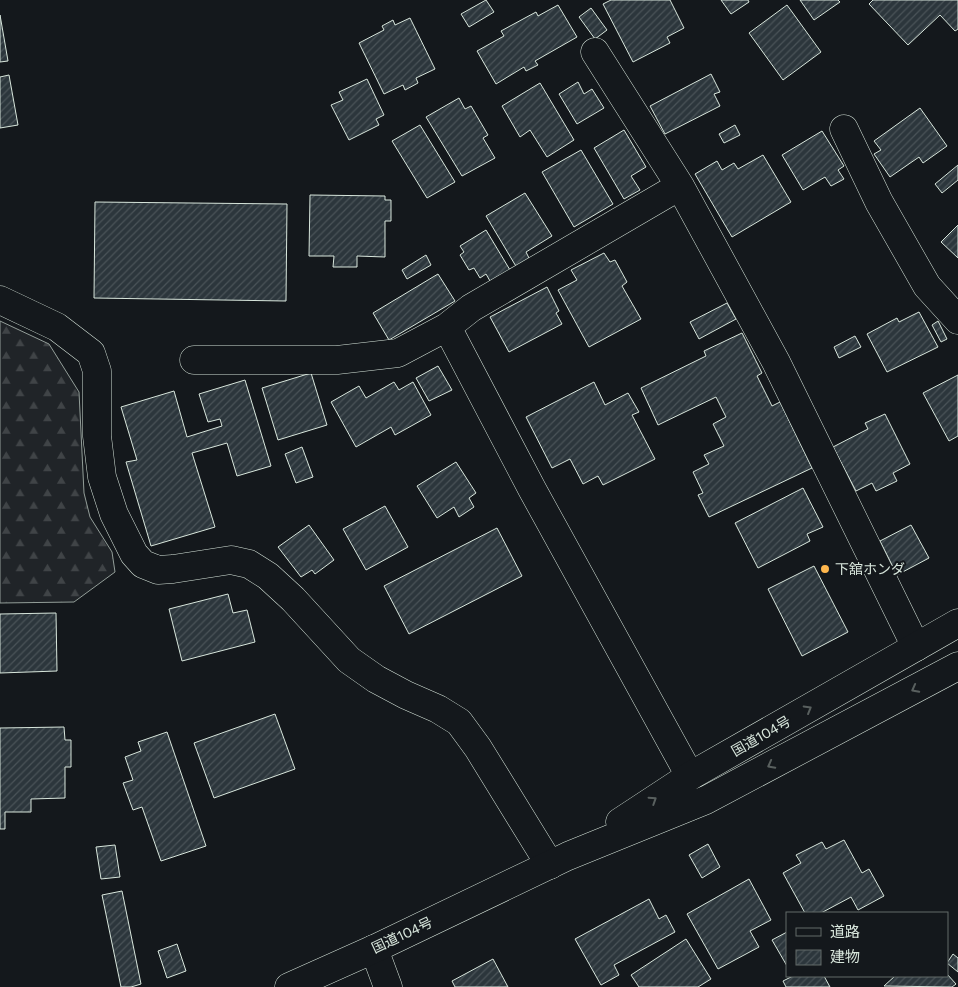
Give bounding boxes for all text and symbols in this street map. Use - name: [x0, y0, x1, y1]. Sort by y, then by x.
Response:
- place label: 下舘ホンダ: [835, 560, 905, 577]
- marker: 下舘ホンダ: [819, 563, 831, 575]
- one-way arrow: [911, 683, 920, 693]
- one-way arrow: [802, 705, 811, 715]
- street label: 国道104号: [728, 712, 793, 759]
- one-way arrow: [768, 759, 777, 769]
- one-way arrow: [647, 797, 656, 806]
- legend: [786, 912, 948, 977]
- street label: 国道104号: [369, 913, 435, 956]
- text: 道路: [830, 922, 860, 940]
- text: 建物: [830, 947, 860, 965]

